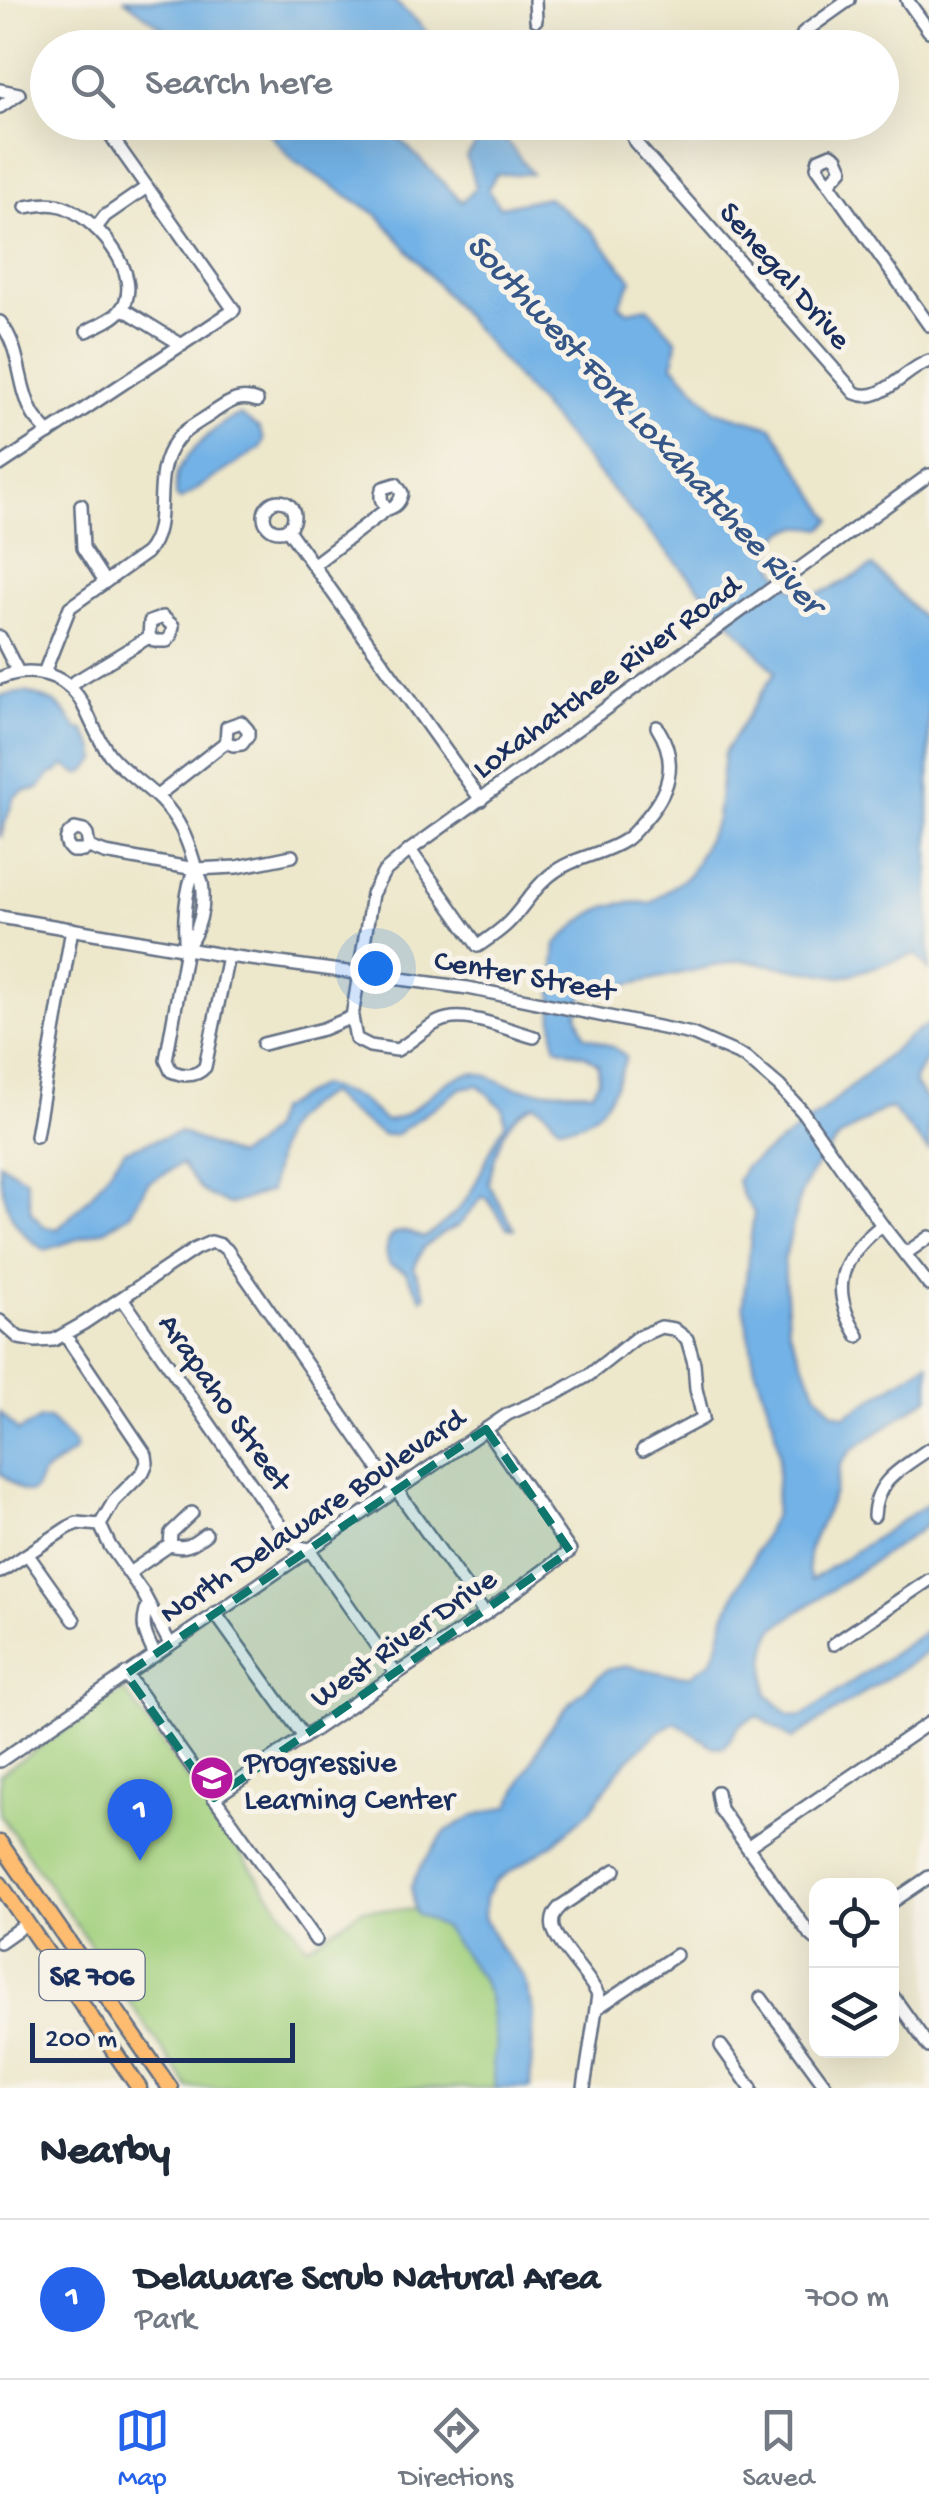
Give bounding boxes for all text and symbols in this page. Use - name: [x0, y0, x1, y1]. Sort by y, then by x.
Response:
- search box: [30, 30, 899, 140]
- icon: search: [65, 58, 120, 113]
- text: Search here: [145, 63, 332, 107]
- street label: Senegal Drive: [709, 196, 858, 359]
- water label: Southwest Fork Loxahatchee River: [456, 227, 835, 629]
- street label: Loxahatchee River Road: [466, 568, 751, 789]
- your location: [350, 943, 401, 994]
- street label: Center Street: [431, 943, 620, 1013]
- street label: Arapaho Street: [148, 1308, 300, 1502]
- street label: North Delaware Boulevard: [154, 1400, 476, 1635]
- street label: West River Drive: [304, 1561, 506, 1719]
- place label: Progressive Learning Center: [243, 1746, 457, 1821]
- school or university icon: Progressive Learning Center: [189, 1755, 235, 1801]
- pin: 1: [108, 1778, 172, 1861]
- map controls: [809, 1878, 899, 2058]
- button: locate: [809, 1878, 899, 1968]
- road number: SR 706: [39, 1950, 144, 2000]
- button: layers: [809, 1968, 899, 2058]
- scale bar: [30, 2018, 295, 2062]
- text: 200 m: [45, 2024, 117, 2057]
- text: Nearby: [40, 2129, 170, 2178]
- text: Delaware Scrub Natural Area: [135, 2258, 600, 2302]
- text: 1: [66, 2280, 79, 2318]
- text: 700 m: [806, 2280, 889, 2318]
- text: Park: [135, 2302, 196, 2340]
- tab: Map: [115, 2403, 170, 2496]
- tab: Directions: [399, 2403, 513, 2496]
- tab: Saved: [742, 2403, 814, 2496]

